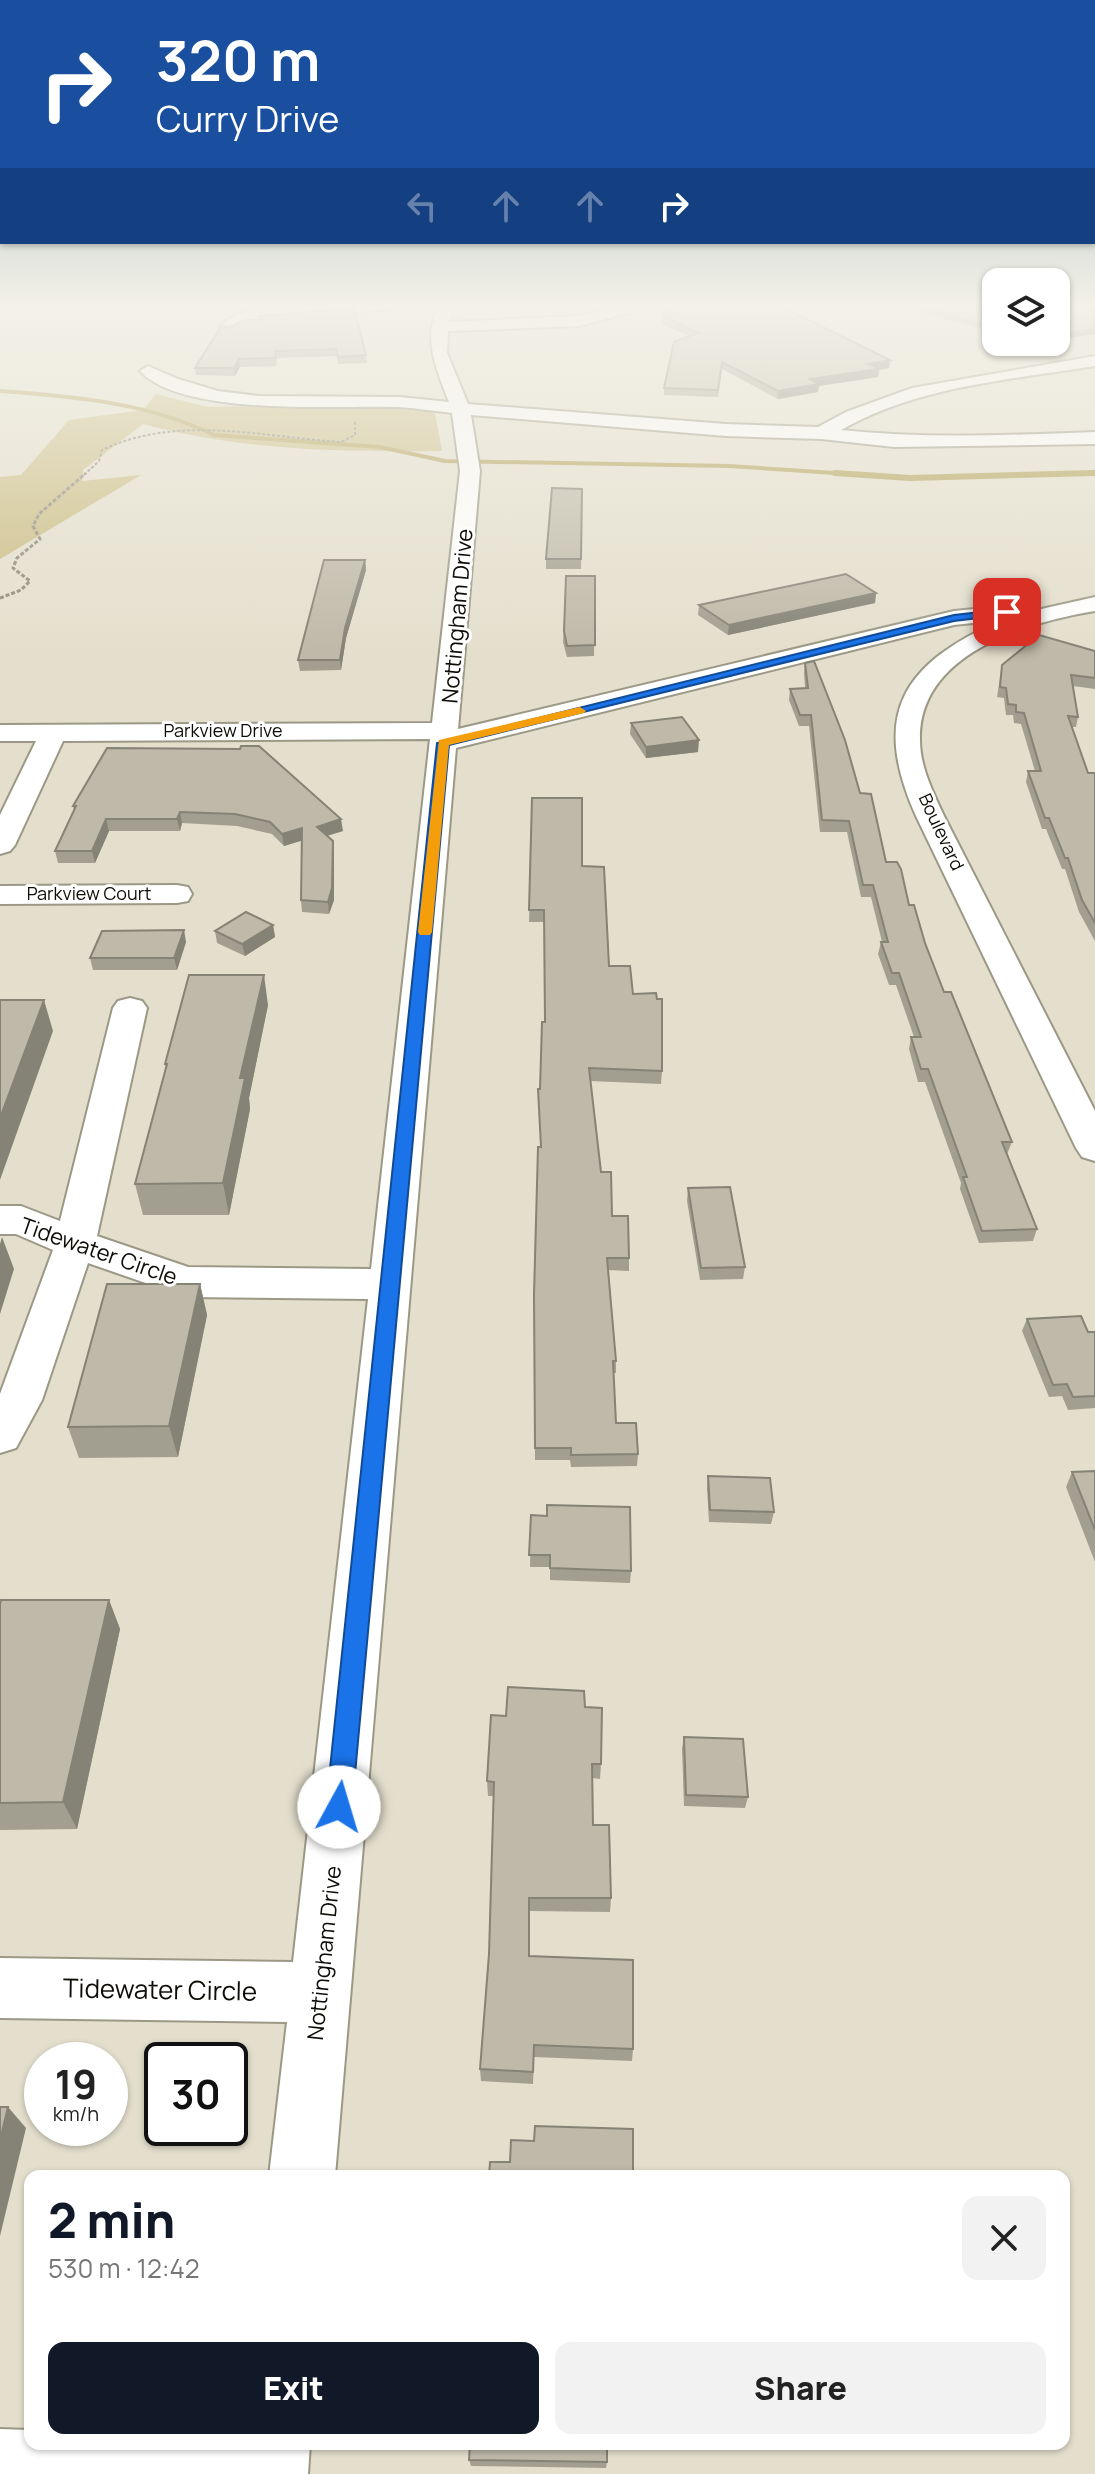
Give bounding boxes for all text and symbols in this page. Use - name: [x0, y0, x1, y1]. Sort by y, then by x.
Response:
- text: 320 m: [156, 21, 320, 98]
- icon: right: [24, 32, 128, 136]
- text: Curry Drive: [156, 94, 339, 143]
- icon: left: [400, 184, 444, 228]
- icon: ahead: [484, 184, 528, 228]
- icon: ahead: [568, 184, 612, 228]
- icon: right: [652, 184, 696, 228]
- map controls: [982, 268, 1070, 356]
- button: layers: [982, 268, 1070, 356]
- street label: Nottingham Drive: [434, 527, 480, 705]
- pin: [973, 578, 1041, 646]
- icon: arrive: [985, 590, 1029, 634]
- street label: Parkview Drive: [164, 718, 282, 742]
- street label: Boulevard: [914, 789, 970, 874]
- street label: Parkview Court: [27, 881, 151, 905]
- street label: Tidewater Circle: [17, 1210, 182, 1292]
- position arrow: [297, 1765, 381, 1849]
- street label: Nottingham Drive: [300, 1864, 348, 2042]
- street label: Tidewater Circle: [63, 1969, 257, 2009]
- speed limit sign: 30: [144, 2042, 248, 2146]
- text: 19: [55, 2056, 97, 2111]
- text: km/h: [53, 2100, 99, 2127]
- text: 2 min: [48, 2187, 175, 2252]
- button: close: [962, 2196, 1046, 2280]
- text: 530 m · 12:42: [48, 2250, 200, 2286]
- button: Exit: [48, 2342, 539, 2434]
- button: Share: [555, 2342, 1046, 2434]

